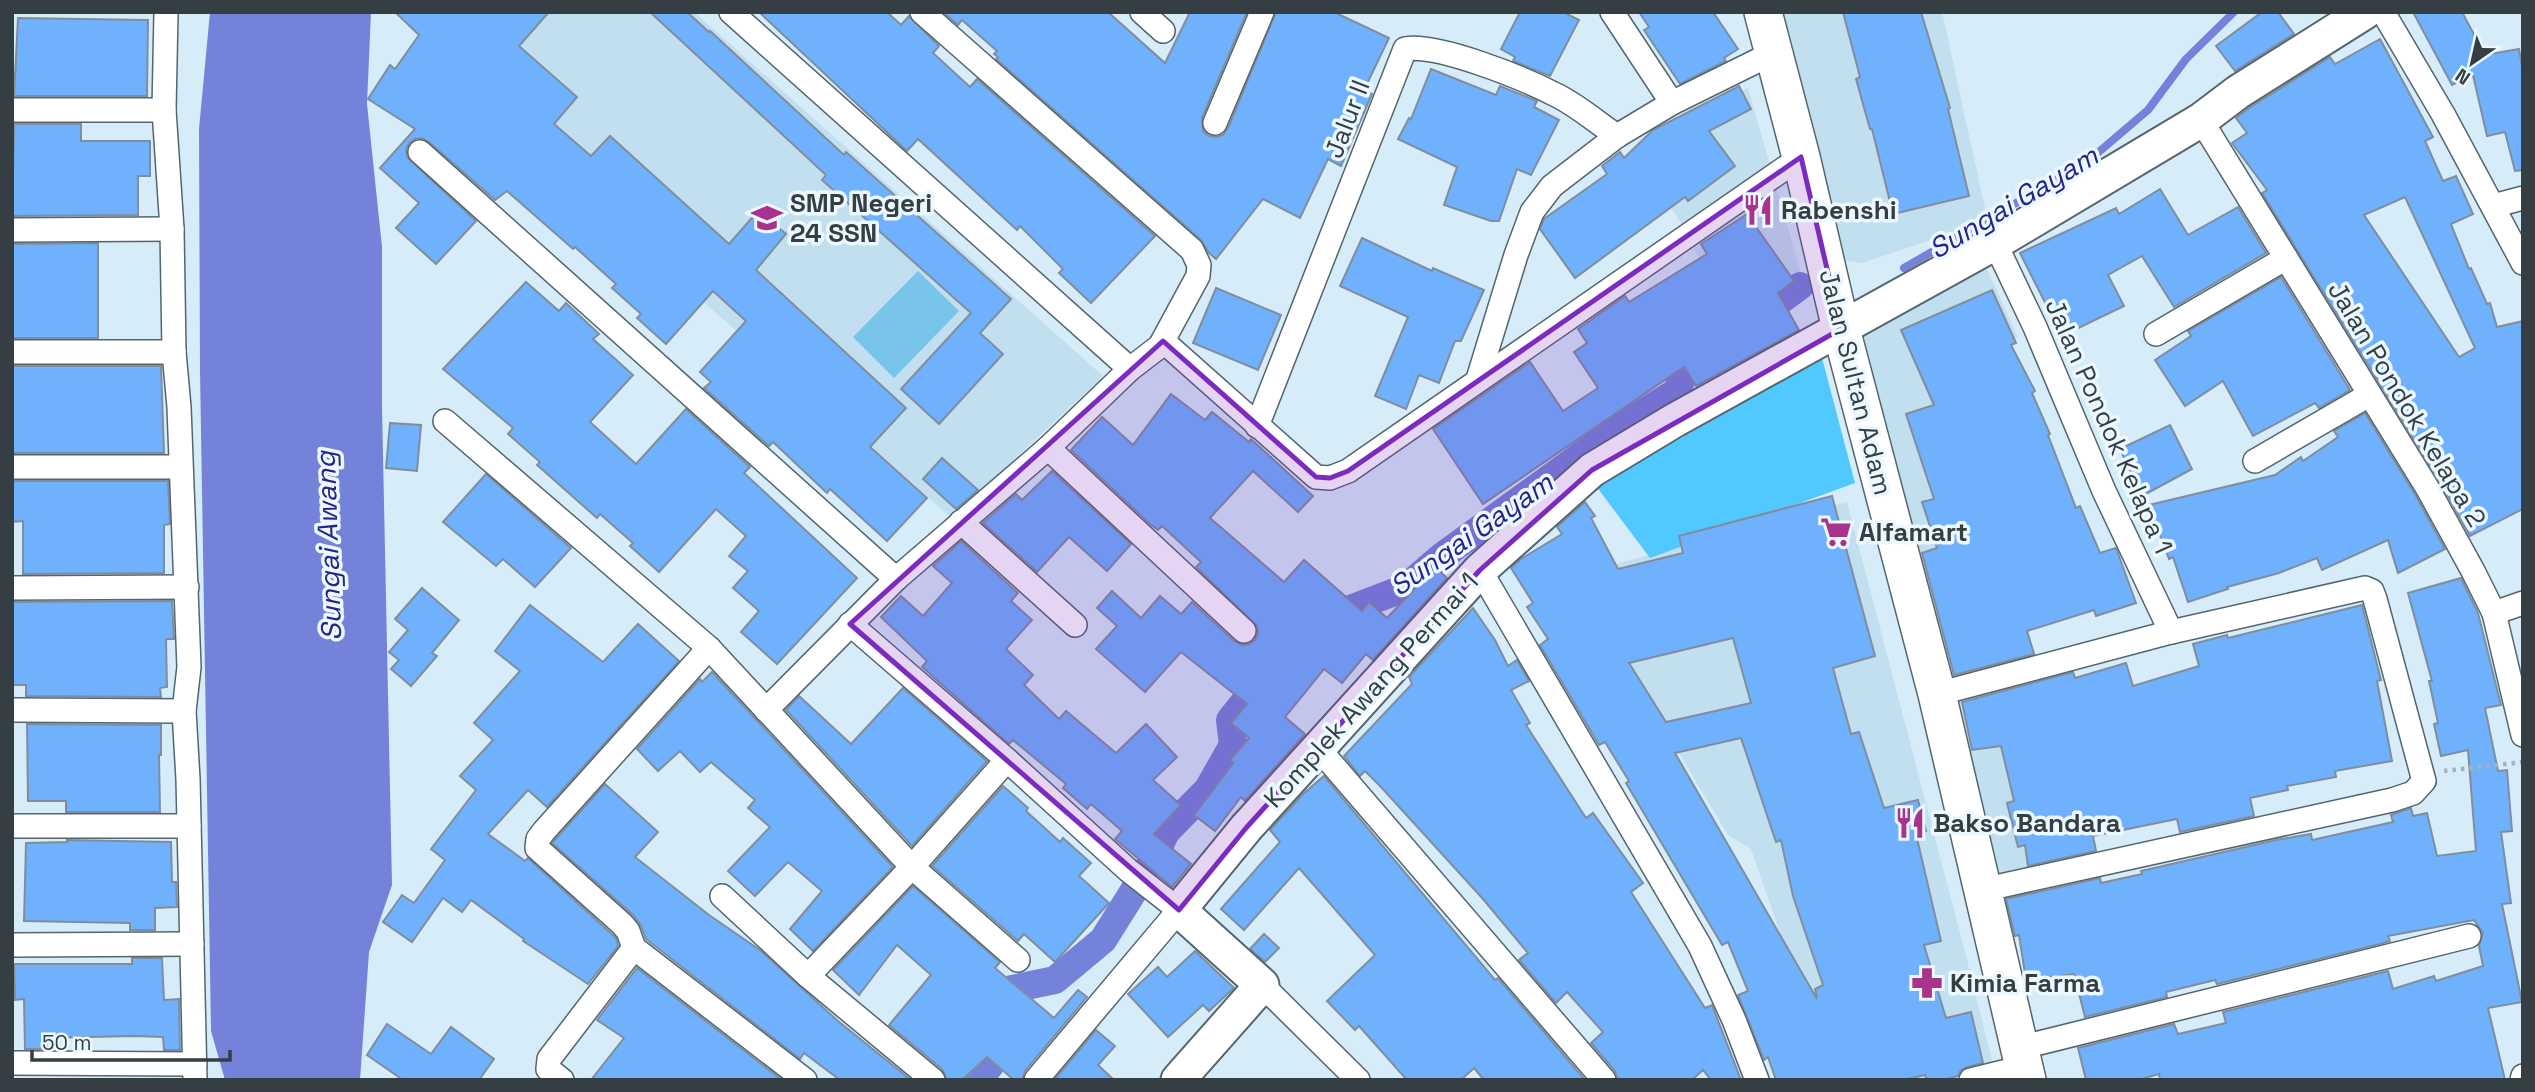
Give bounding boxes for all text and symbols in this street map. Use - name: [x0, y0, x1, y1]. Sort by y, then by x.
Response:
- north arrow: [2437, 28, 2507, 98]
- text: N: [2451, 63, 2475, 91]
- street label: Jalur II: [1317, 75, 1377, 163]
- water label: Sungai Gayam: [1922, 137, 2105, 267]
- place label: SMP Negeri 24 SSN: [790, 186, 932, 250]
- restaurant icon: Rabenshi: [1741, 193, 1775, 227]
- place label: Rabenshi: [1781, 193, 1897, 227]
- school or university icon: SMP Negeri 24 SSN: [750, 201, 784, 235]
- street label: Jalan Sultan Adam: [1812, 266, 1900, 498]
- street label: Jalan Pondok Kelapa 2: [2320, 275, 2494, 533]
- street label: Jalan Pondok Kelapa 1: [2037, 293, 2181, 559]
- water label: Sungai Awang: [307, 448, 349, 642]
- water label: Sungai Gayam: [1382, 464, 1560, 604]
- supermarket icon: Alfamart: [1819, 515, 1853, 549]
- place label: Alfamart: [1859, 515, 1968, 549]
- street label: Komplek Awang Permai 1: [1256, 565, 1486, 815]
- restaurant icon: Bakso Bandara: [1893, 806, 1927, 840]
- place label: Bakso Bandara: [1933, 806, 2121, 840]
- pharmacy icon: Kimia Farma: [1910, 966, 1944, 1000]
- place label: Kimia Farma: [1950, 966, 2100, 1000]
- scale bar: [32, 1018, 229, 1062]
- text: 50 m: [42, 1029, 92, 1056]

